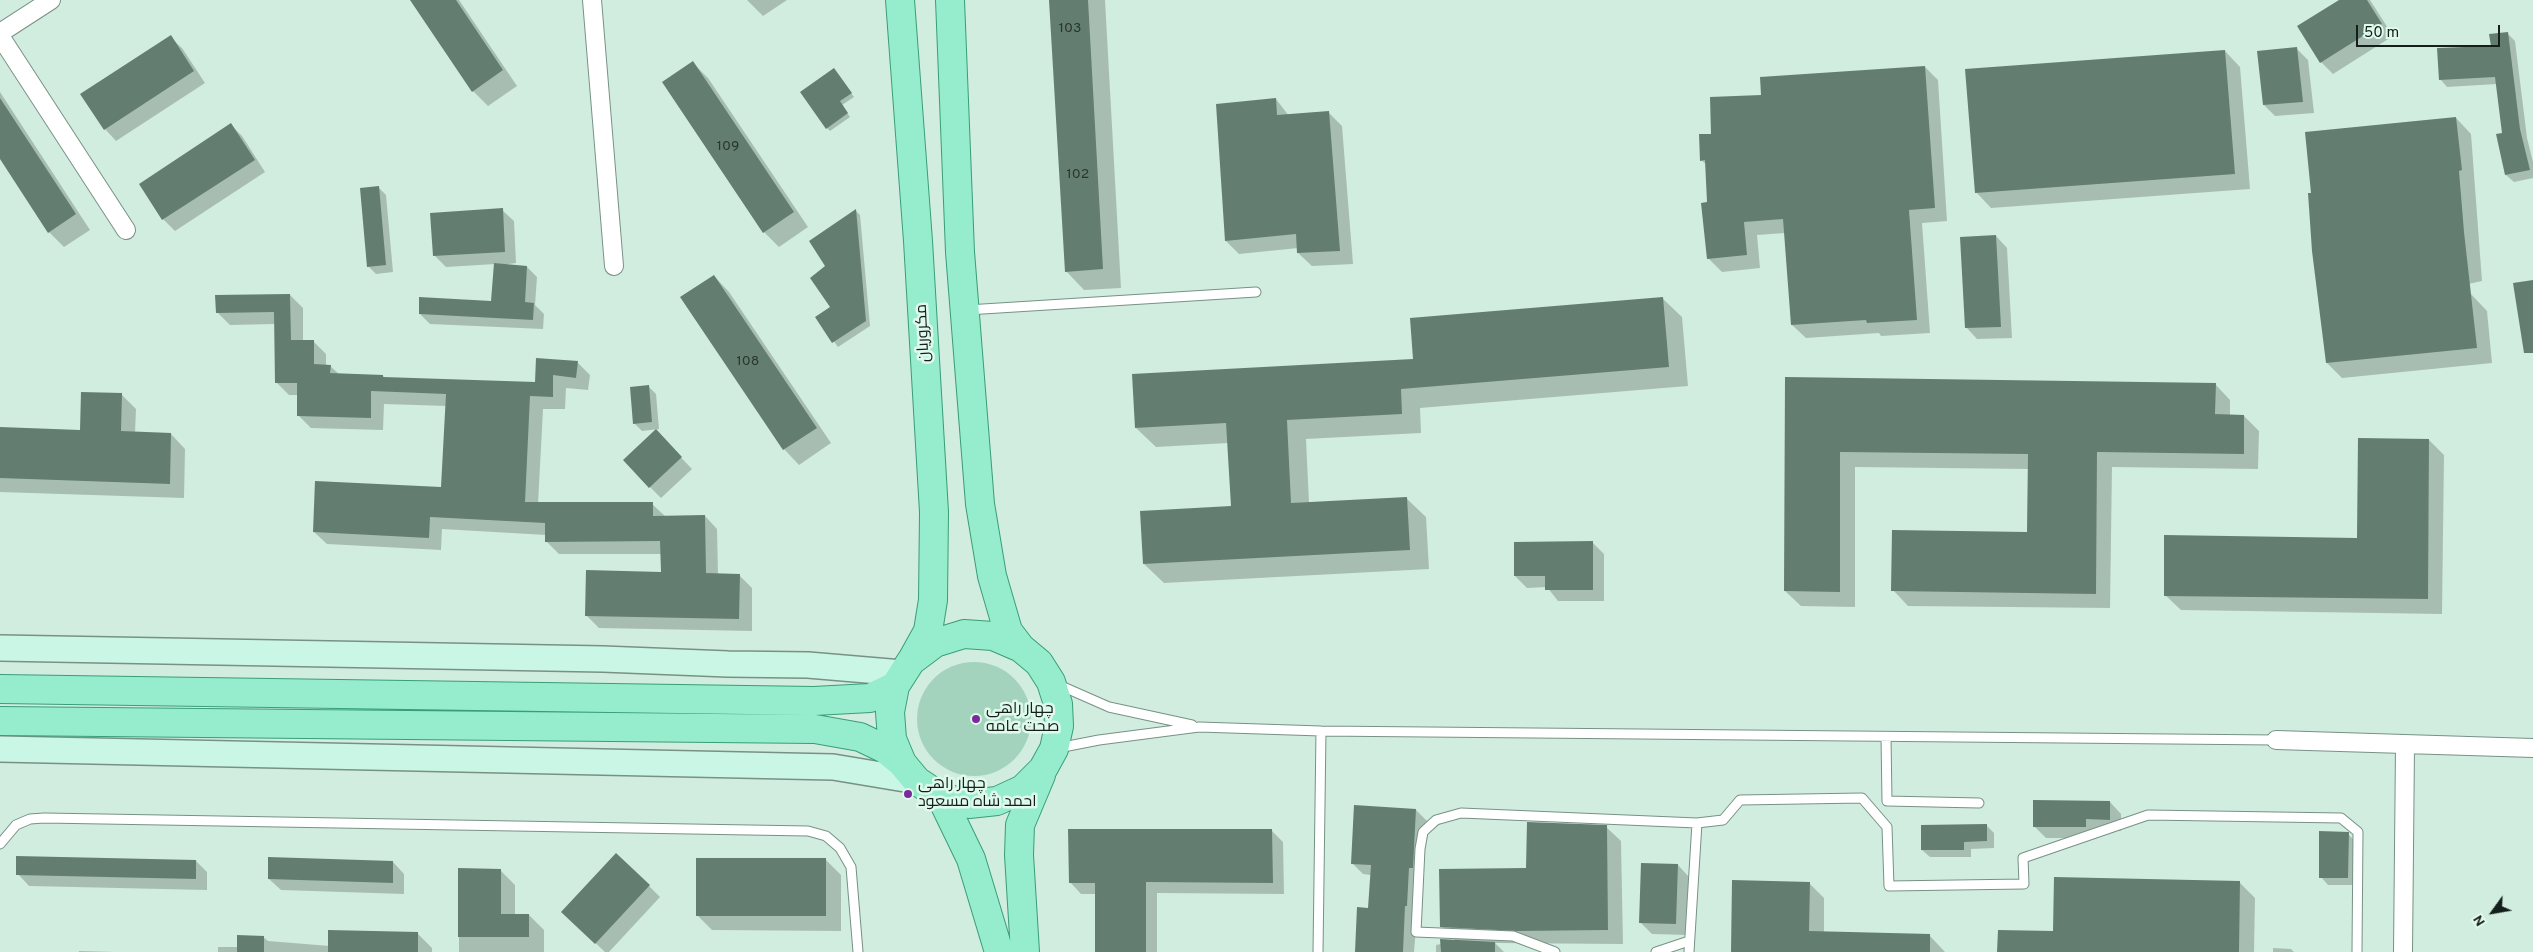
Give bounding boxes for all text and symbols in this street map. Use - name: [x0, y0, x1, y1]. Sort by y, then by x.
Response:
- scale bar: [2358, 15, 2502, 47]
- house number: 103: [1059, 21, 1081, 37]
- text: 50 m: [2364, 24, 2399, 43]
- house number: 109: [717, 139, 739, 155]
- house number: 102: [1067, 167, 1089, 183]
- street label: مکروریان: [913, 303, 935, 363]
- house number: 108: [737, 354, 759, 370]
- place label: چهار راهی صحت عامه: [986, 700, 1059, 738]
- marker: چهار راهی صحت عامه: [970, 713, 982, 725]
- place label: چهار راهی احمد شاه مسعود: [918, 775, 1037, 813]
- marker: چهار راهی احمد شاه مسعود: [902, 788, 914, 800]
- north arrow: [2468, 887, 2518, 937]
- text: N: [2470, 911, 2490, 929]

